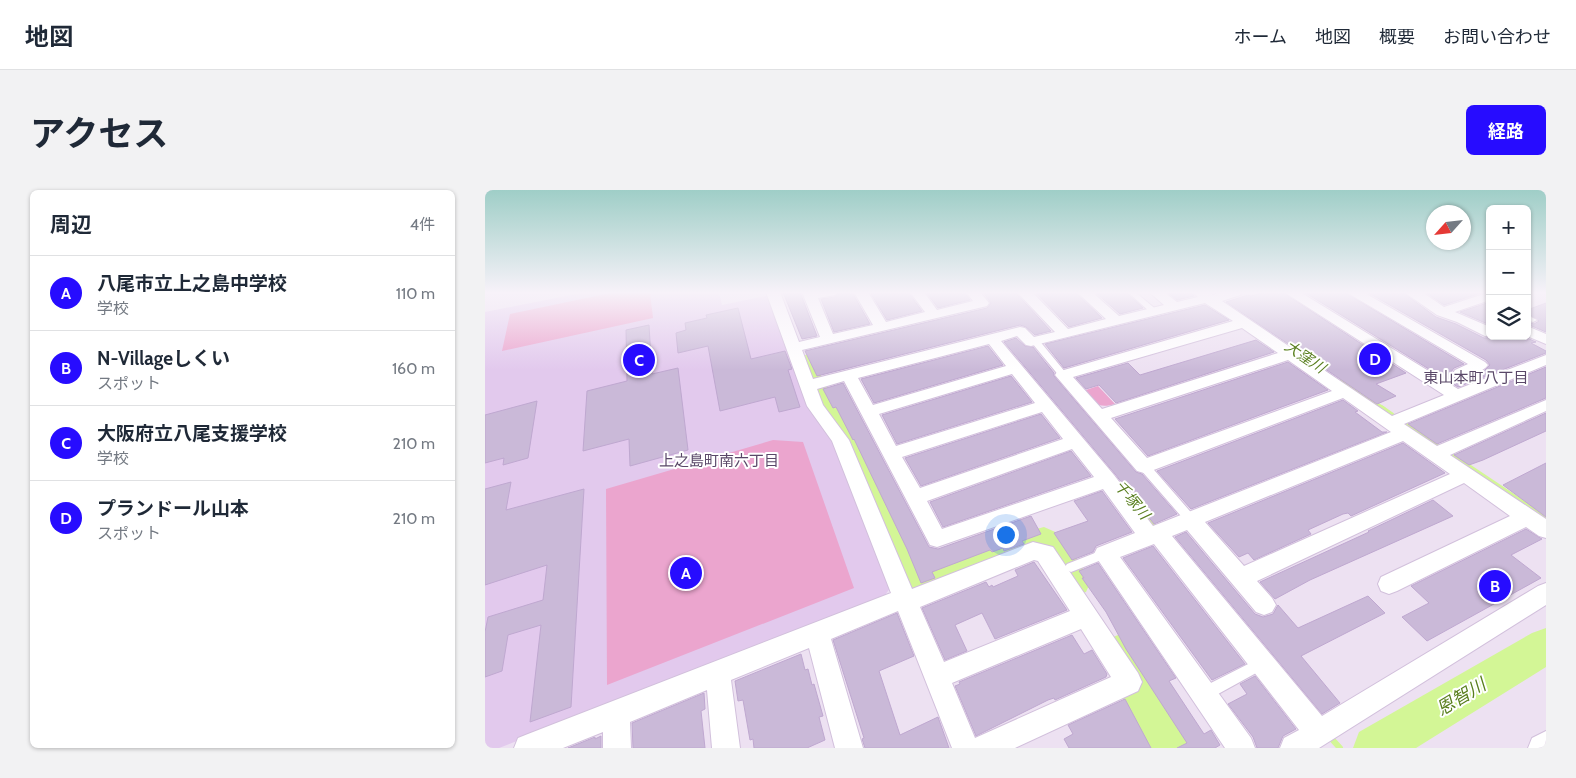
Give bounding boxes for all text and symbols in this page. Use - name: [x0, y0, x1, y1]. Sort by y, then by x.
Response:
- text: 地図: [25, 22, 73, 51]
- text: ホーム: [1234, 26, 1287, 48]
- text: 地図: [1315, 26, 1351, 48]
- text: 概要: [1379, 26, 1415, 48]
- text: お問い合わせ: [1443, 26, 1551, 48]
- button: 経路: [1466, 105, 1546, 155]
- text: アクセス: [30, 112, 168, 155]
- north arrow: [1426, 205, 1471, 250]
- map controls: [1486, 205, 1531, 340]
- button: +: [1486, 205, 1531, 250]
- text: 周辺: [50, 212, 92, 237]
- text: 4件: [410, 215, 435, 234]
- button: −: [1486, 250, 1531, 295]
- text: 八尾市立上之島中学校: [97, 272, 287, 295]
- text: A: [61, 284, 71, 303]
- text: 110 m: [396, 284, 435, 303]
- button: layers: [1486, 295, 1531, 340]
- text: 学校: [97, 299, 129, 318]
- water label: 大窪川: [1281, 337, 1330, 378]
- pin: D: [1359, 340, 1391, 378]
- pin: C: [623, 341, 655, 379]
- text: N-Villageしくい: [97, 347, 230, 370]
- text: B: [61, 359, 71, 378]
- text: 160 m: [392, 359, 435, 378]
- district label: 東山本町八丁目: [1423, 369, 1529, 387]
- text: スポット: [97, 374, 161, 393]
- text: 大阪府立八尾支援学校: [97, 422, 287, 445]
- text: C: [61, 434, 71, 453]
- text: 210 m: [393, 434, 435, 453]
- text: 学校: [97, 449, 129, 468]
- district label: 上之島町南六丁目: [659, 452, 779, 470]
- water label: 千塚川: [1111, 477, 1155, 525]
- text: プランドール山本: [97, 497, 249, 520]
- text: D: [60, 509, 72, 528]
- text: 210 m: [393, 509, 435, 528]
- your location: [993, 522, 1019, 548]
- text: スポット: [97, 524, 161, 543]
- pin: A: [670, 554, 702, 592]
- pin: B: [1479, 567, 1511, 605]
- water label: 恩智川: [1432, 673, 1492, 720]

